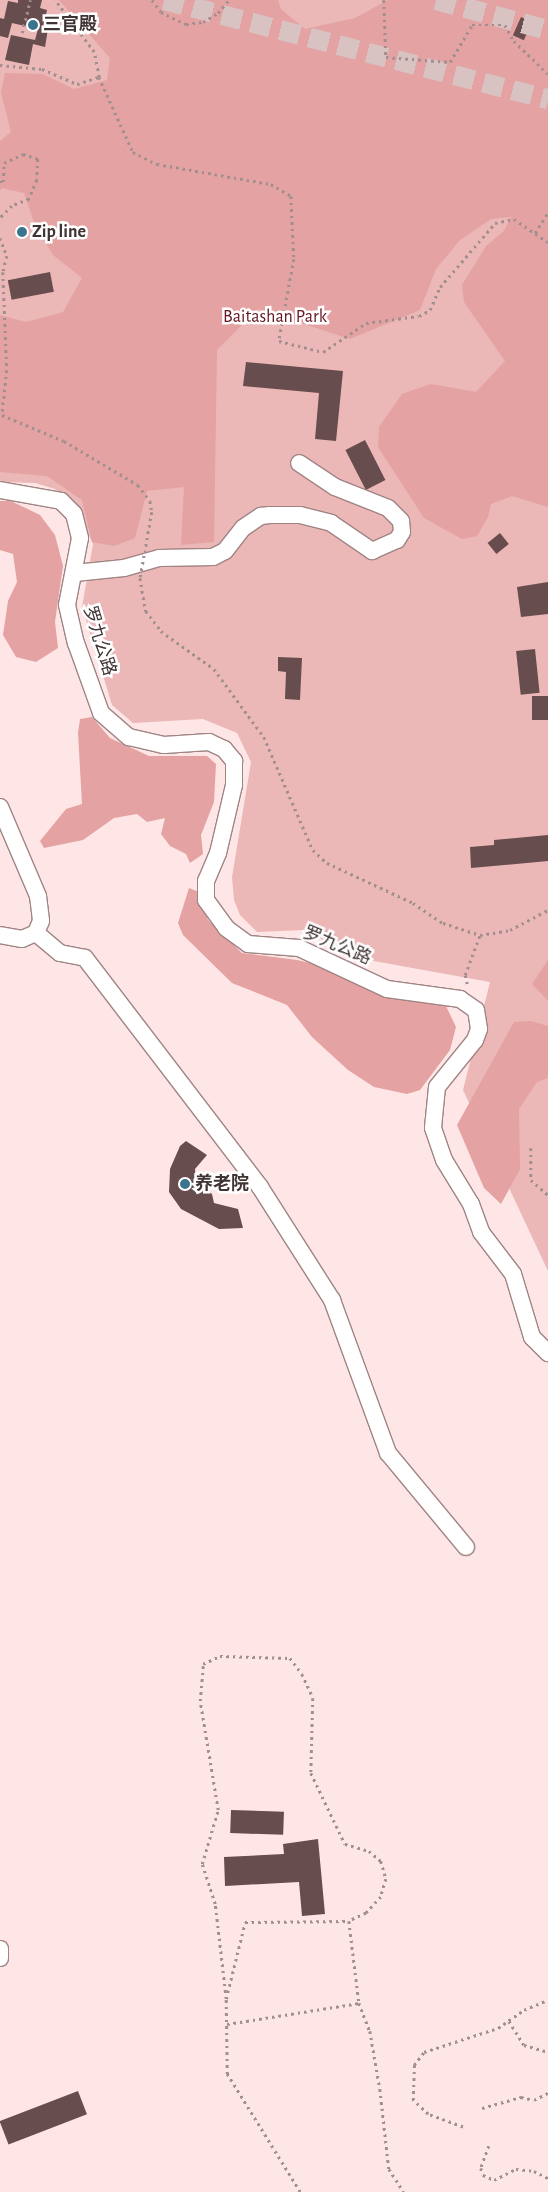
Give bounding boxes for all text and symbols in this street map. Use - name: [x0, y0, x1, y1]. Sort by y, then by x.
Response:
- place label: 三官殿: [43, 14, 97, 36]
- marker: 三官殿: [27, 19, 39, 31]
- place label: Zip line: [32, 221, 86, 243]
- marker: Zip line: [16, 226, 28, 238]
- park label: Baitashan Park: [223, 306, 327, 328]
- street label: 罗九公路: [78, 603, 120, 679]
- street label: 罗九公路: [300, 922, 374, 970]
- place label: 养老院: [195, 1173, 249, 1195]
- marker: 养老院: [179, 1178, 191, 1190]

